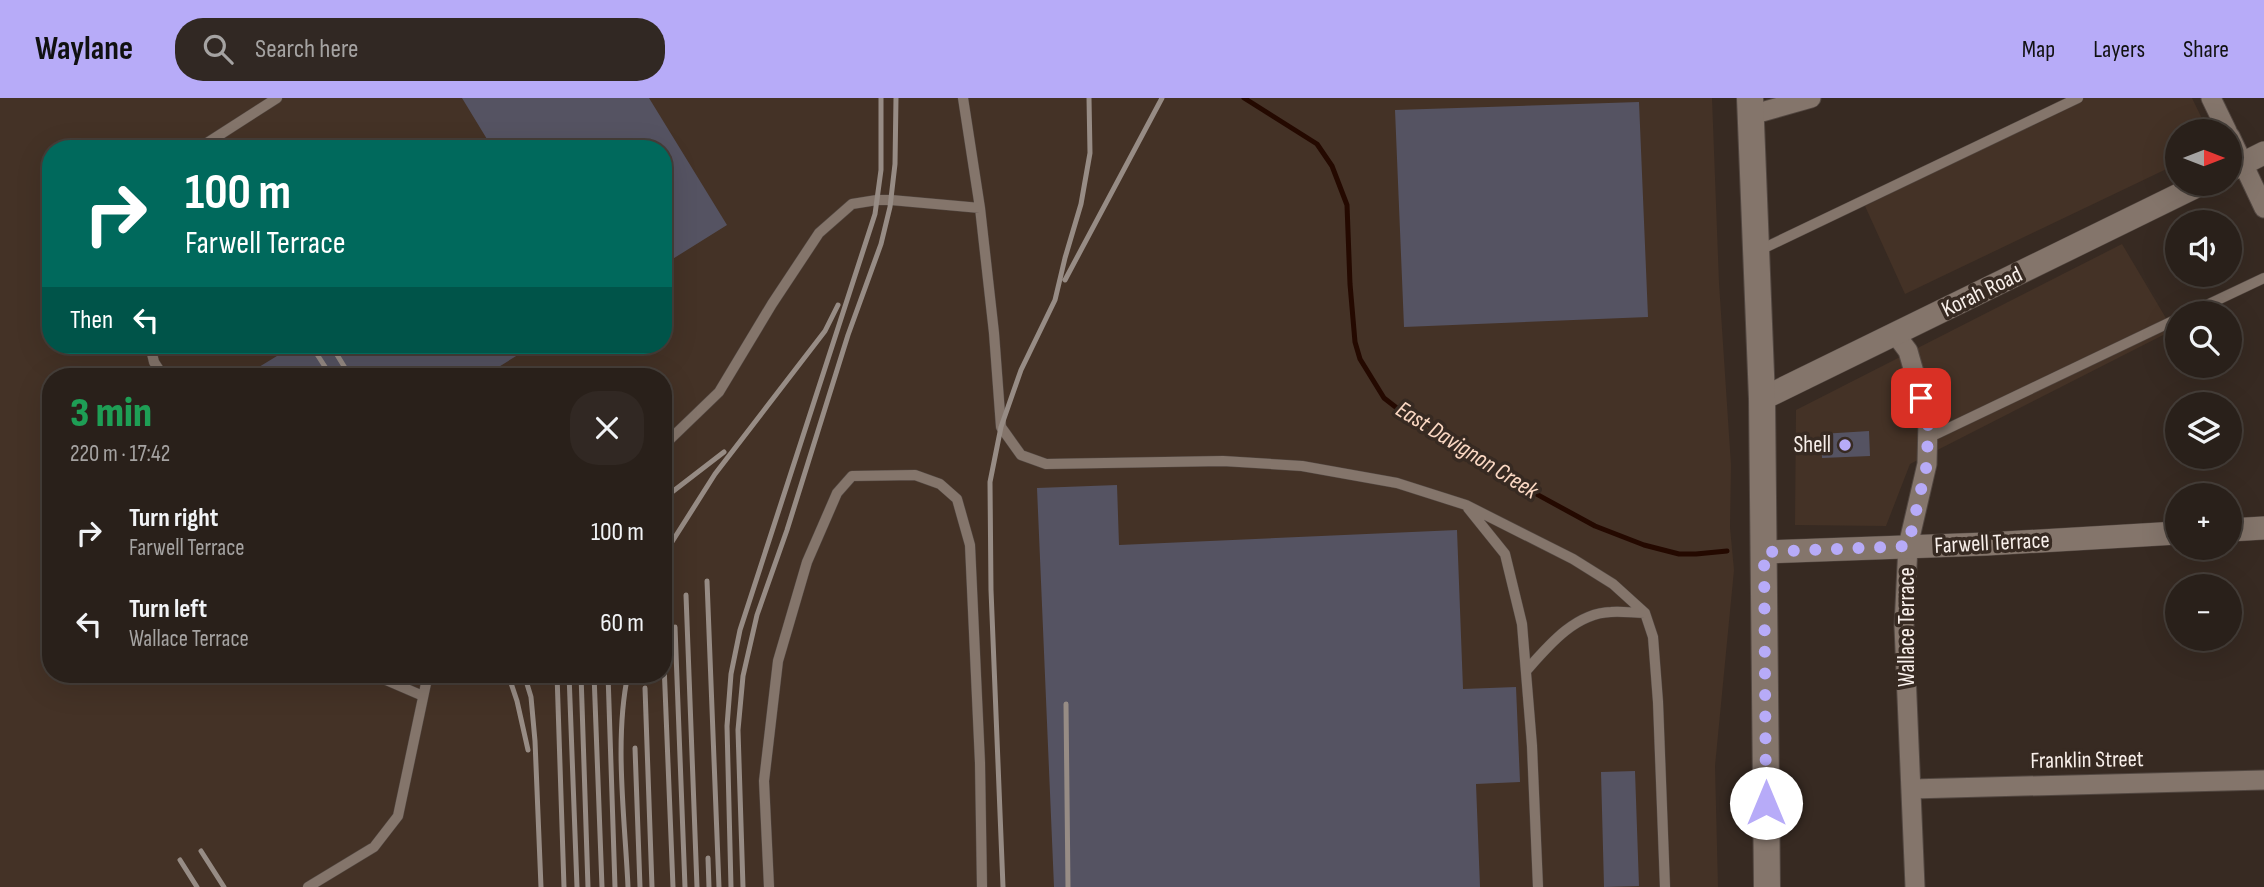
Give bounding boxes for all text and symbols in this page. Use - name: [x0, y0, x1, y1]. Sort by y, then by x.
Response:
- search box: [175, 18, 665, 81]
- text: Waylane: [35, 29, 133, 69]
- icon: search: [199, 30, 237, 68]
- text: Search here: [255, 34, 358, 65]
- text: Map: [2022, 35, 2055, 64]
- text: Layers: [2093, 35, 2145, 64]
- text: Share: [2183, 35, 2229, 64]
- north arrow: [2165, 119, 2242, 196]
- map controls: [2165, 119, 2242, 651]
- text: 100 m: [185, 164, 291, 223]
- icon: right: [70, 168, 161, 259]
- button: sound: [2165, 210, 2242, 287]
- text: Farwell Terrace: [185, 224, 346, 263]
- street label: Korah Road: [1937, 260, 2027, 324]
- icon: left: [127, 301, 165, 339]
- button: search: [2165, 301, 2242, 378]
- text: Then: [70, 305, 113, 336]
- pin: [1891, 368, 1951, 428]
- icon: arrive: [1902, 379, 1940, 417]
- text: 3 min: [70, 388, 152, 439]
- button: close: [570, 391, 644, 465]
- button: layers: [2165, 392, 2242, 469]
- water label: East Davignon Creek: [1391, 395, 1544, 506]
- place label: Shell: [1794, 431, 1831, 459]
- marker: Shell: [1837, 437, 1853, 453]
- text: 220 m · 17:42: [70, 440, 170, 468]
- button: +: [2165, 483, 2242, 560]
- text: Turn right: [129, 503, 218, 534]
- icon: right: [70, 514, 108, 552]
- text: 100 m: [591, 517, 644, 548]
- street label: Farwell Terrace: [1934, 526, 2050, 560]
- text: Farwell Terrace: [129, 534, 244, 562]
- street label: Wallace Terrace: [1893, 567, 1921, 687]
- button: −: [2165, 574, 2242, 651]
- text: Turn left: [129, 594, 207, 625]
- icon: left: [70, 605, 108, 643]
- text: 60 m: [600, 608, 644, 639]
- text: Wallace Terrace: [129, 625, 249, 653]
- street label: Franklin Street: [2030, 745, 2144, 775]
- position arrow: [1729, 766, 1803, 840]

